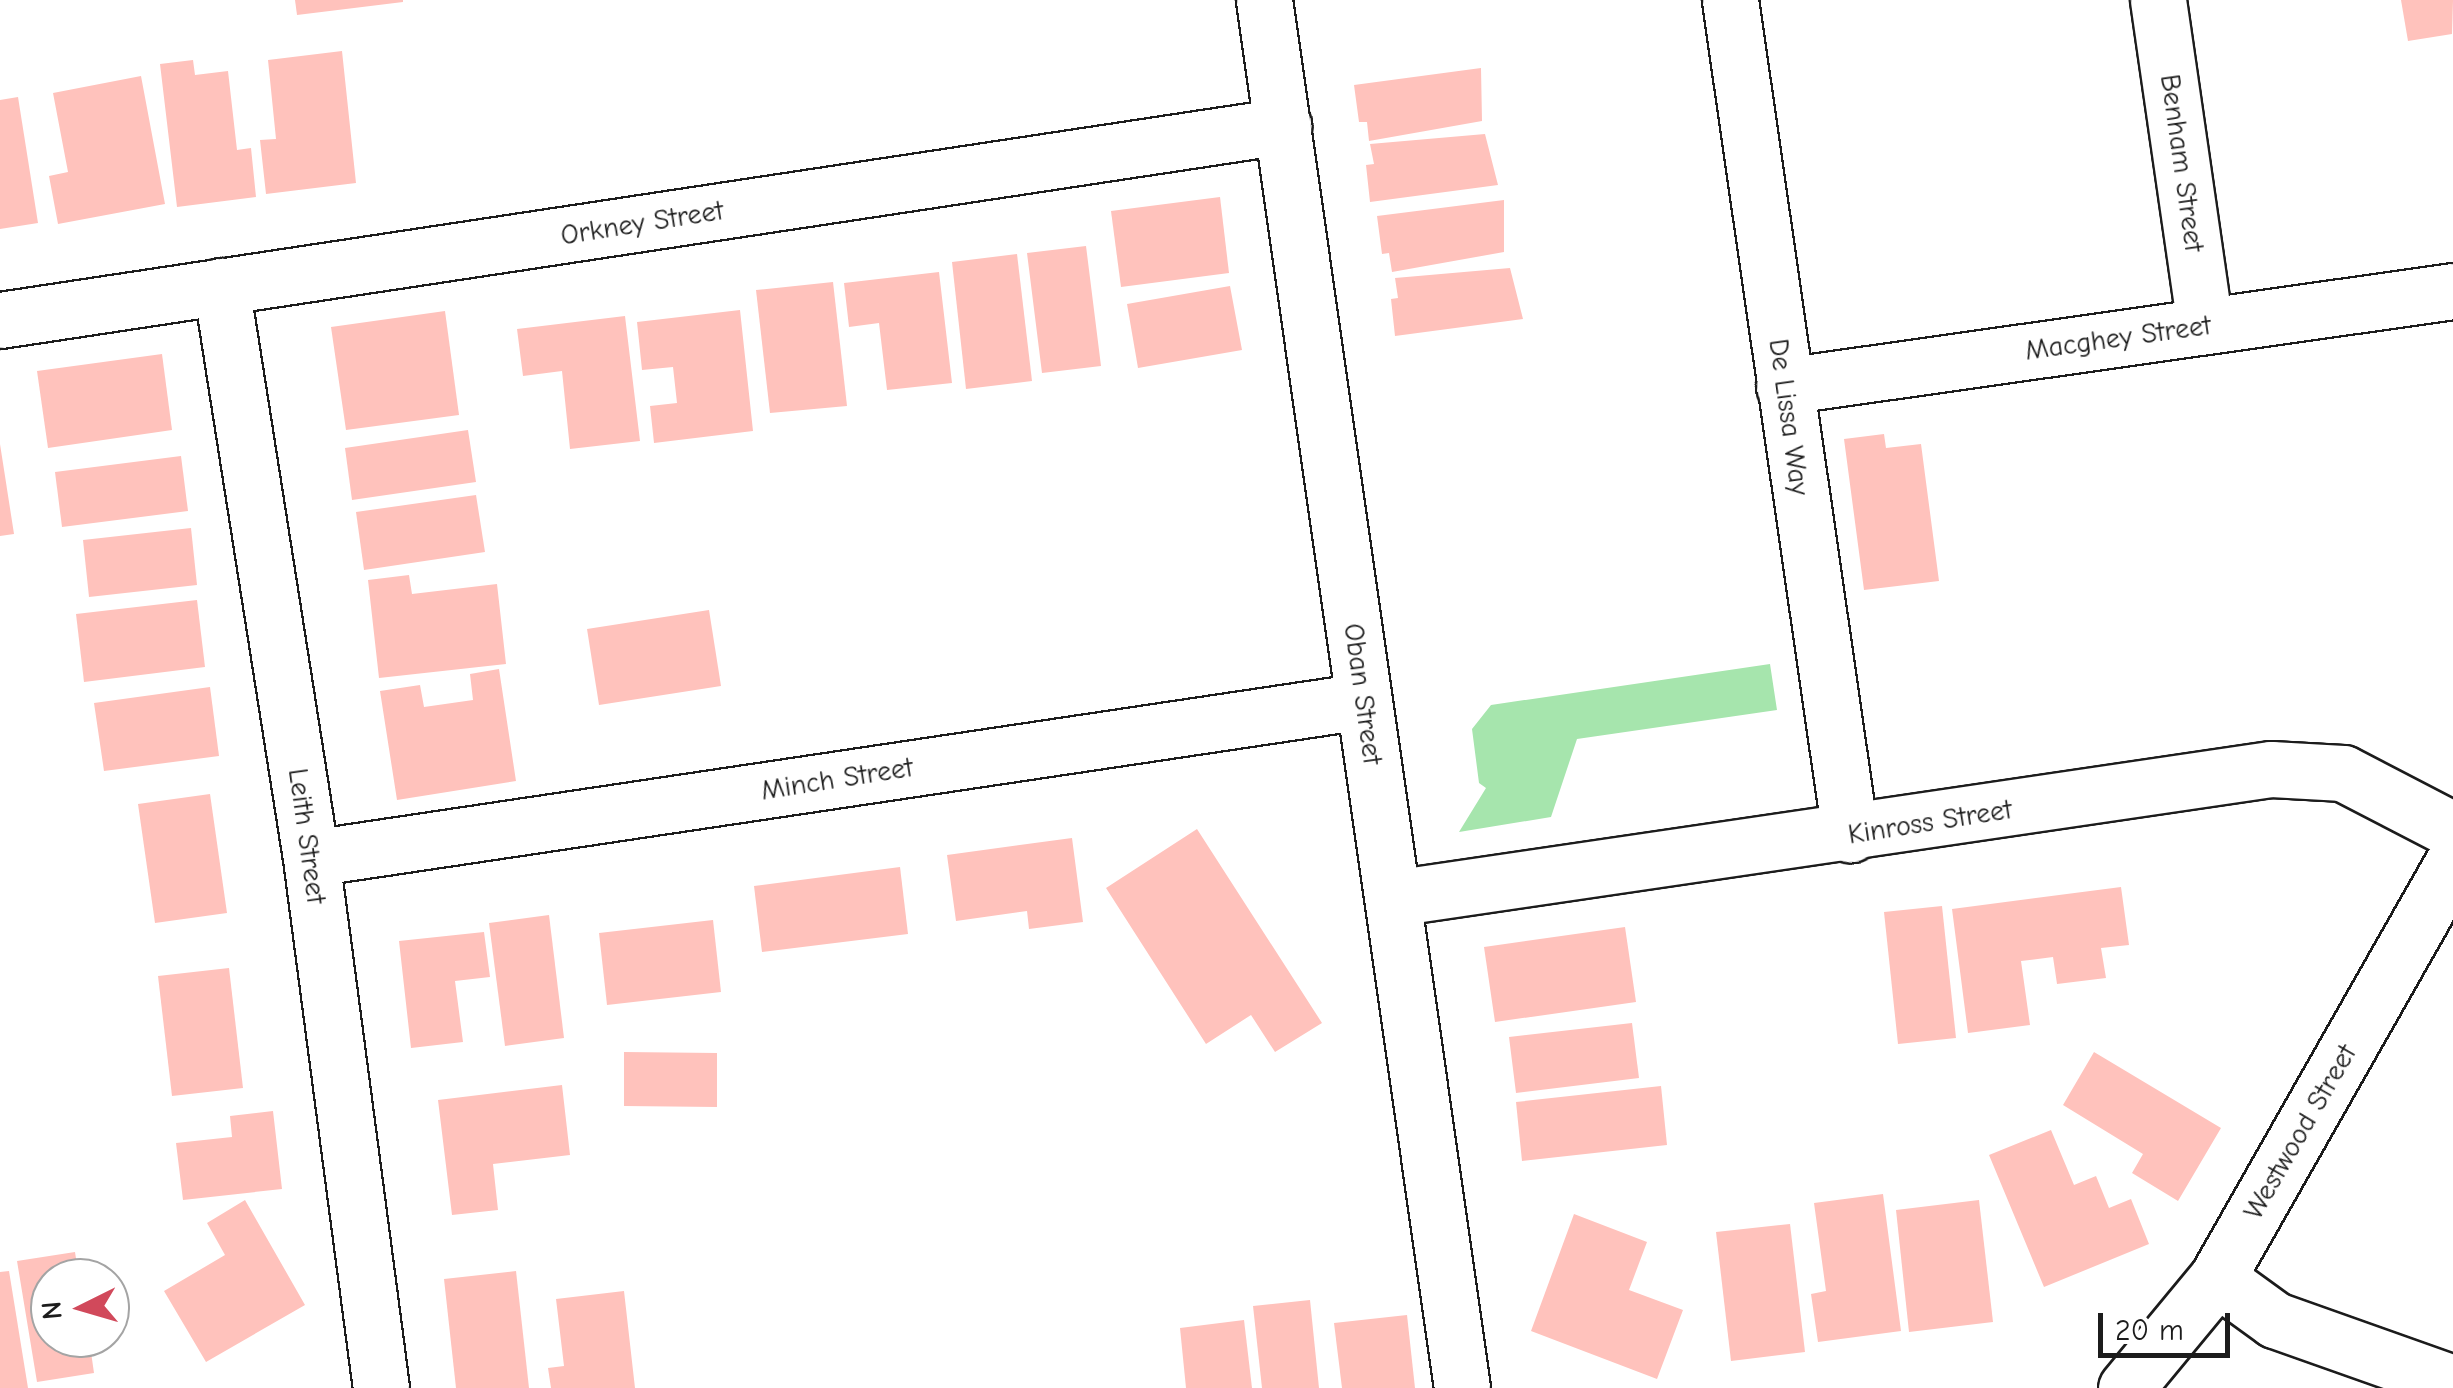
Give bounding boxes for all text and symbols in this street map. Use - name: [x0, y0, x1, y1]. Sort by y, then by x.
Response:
- street label: Benham Street: [2153, 72, 2211, 254]
- street label: Orkney Street: [558, 194, 726, 252]
- street label: Macghey Street: [2023, 308, 2213, 368]
- street label: De Lissa Way: [1761, 337, 1817, 497]
- street label: Oban Street: [1336, 621, 1390, 767]
- street label: Minch Street: [759, 750, 915, 808]
- street label: Leith Street: [281, 766, 333, 906]
- street label: Kinross Street: [1846, 792, 2014, 852]
- street label: Westwood Street: [2236, 1039, 2364, 1225]
- north arrow: [30, 1258, 130, 1358]
- scale bar: [2103, 1293, 2236, 1355]
- text: N: [35, 1300, 69, 1321]
- text: 20 m: [2115, 1313, 2184, 1348]

